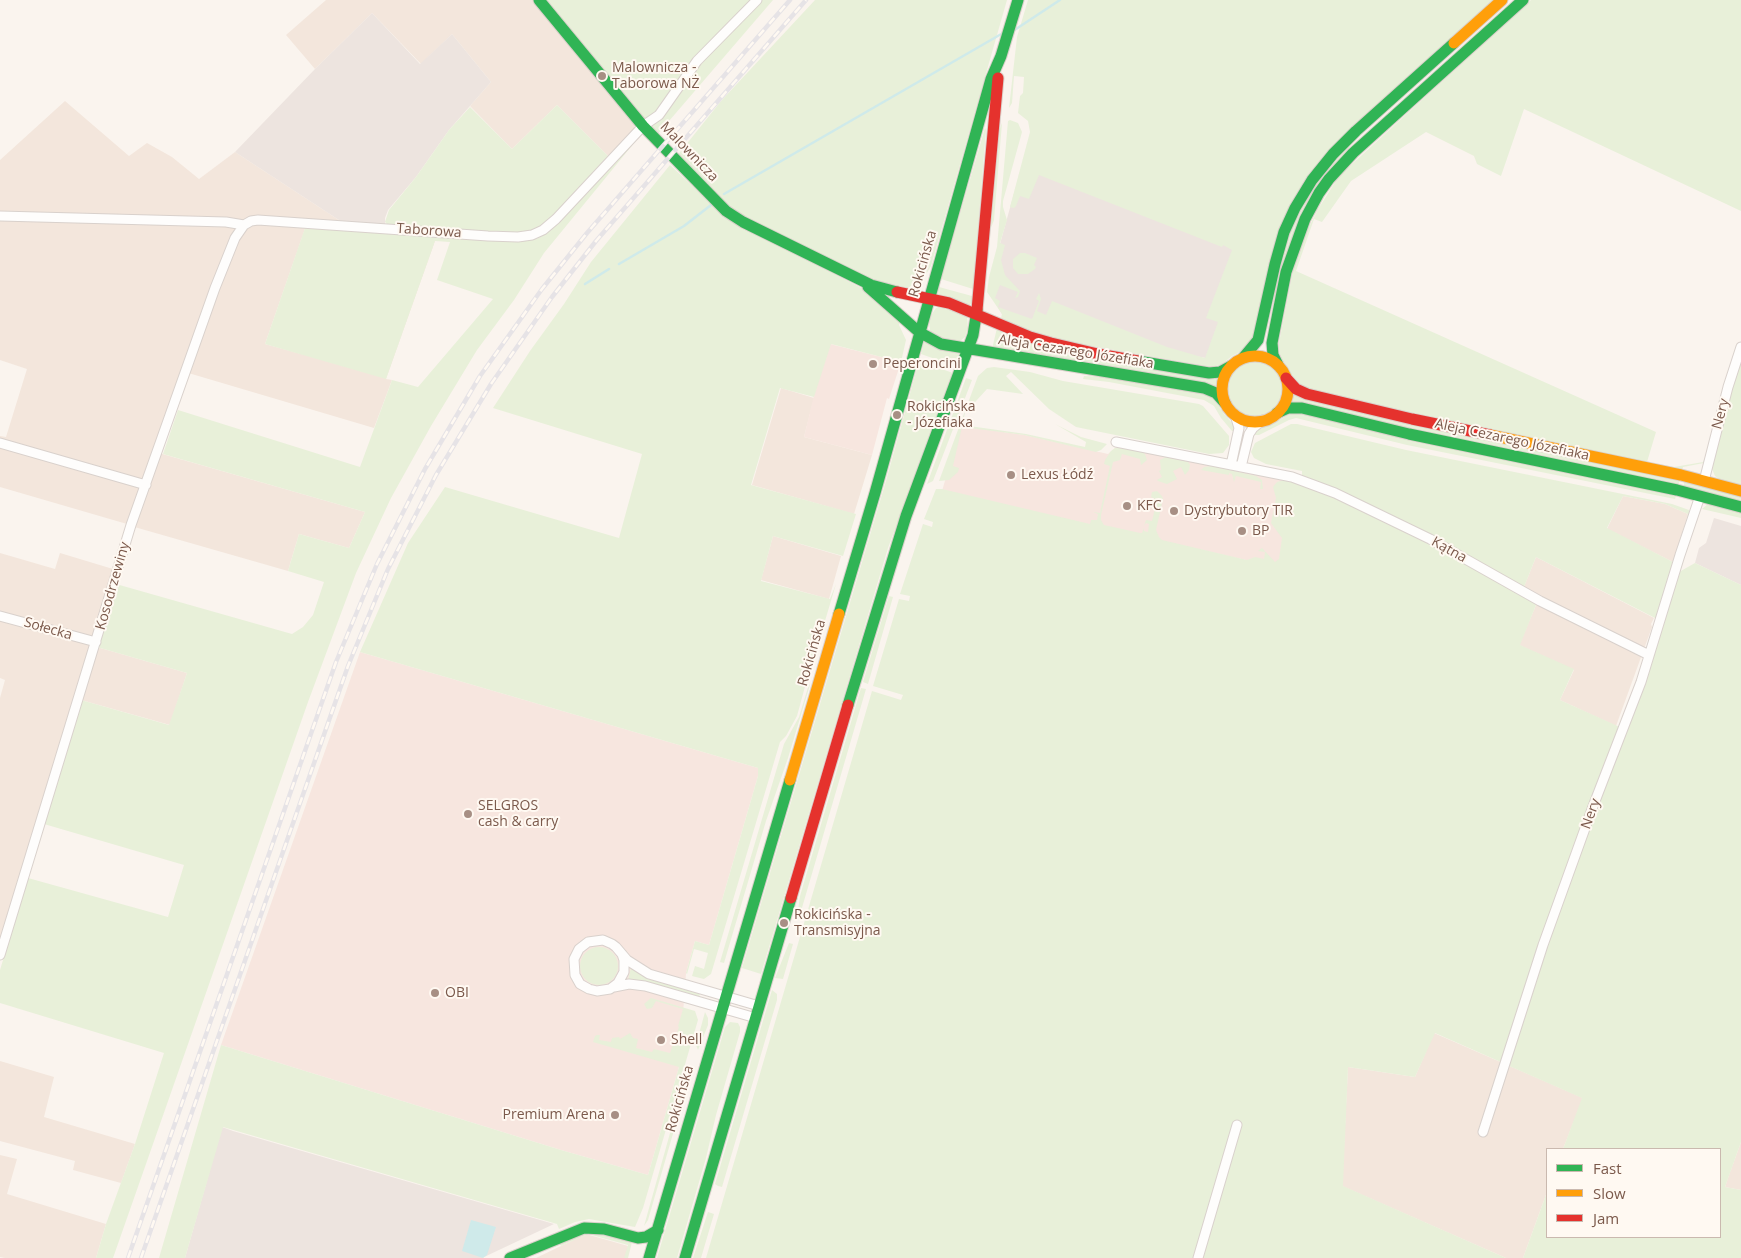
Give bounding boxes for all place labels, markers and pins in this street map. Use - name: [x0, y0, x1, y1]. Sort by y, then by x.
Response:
- place label: Malownicza - Taborowa NŻ: [612, 60, 699, 92]
- marker: Malownicza - Taborowa NŻ: [596, 70, 608, 82]
- place label: Peperoncini: [883, 356, 961, 372]
- marker: Peperoncini: [867, 358, 879, 370]
- place label: Rokicińska - Józefiaka: [907, 399, 976, 432]
- marker: Rokicińska - Józefiaka: [891, 409, 903, 421]
- place label: Lexus Łódź: [1021, 467, 1093, 483]
- marker: Lexus Łódź: [1005, 469, 1017, 481]
- place label: KFC: [1137, 498, 1162, 514]
- marker: KFC: [1121, 500, 1133, 512]
- place label: Dystrybutory TIR: [1184, 503, 1293, 519]
- marker: Dystrybutory TIR: [1168, 505, 1180, 517]
- place label: BP: [1252, 523, 1269, 539]
- marker: BP: [1236, 525, 1248, 537]
- place label: SELGROS cash & carry: [478, 798, 558, 830]
- marker: SELGROS cash & carry: [462, 808, 474, 820]
- place label: Rokicińska - Transmisyjna: [794, 907, 881, 940]
- marker: Rokicińska - Transmisyjna: [778, 917, 790, 929]
- place label: OBI: [445, 985, 469, 1001]
- marker: OBI: [429, 987, 441, 999]
- place label: Shell: [671, 1032, 702, 1048]
- marker: Shell: [655, 1034, 667, 1046]
- place label: Premium Arena: [503, 1107, 605, 1123]
- marker: Premium Arena: [609, 1109, 621, 1121]

